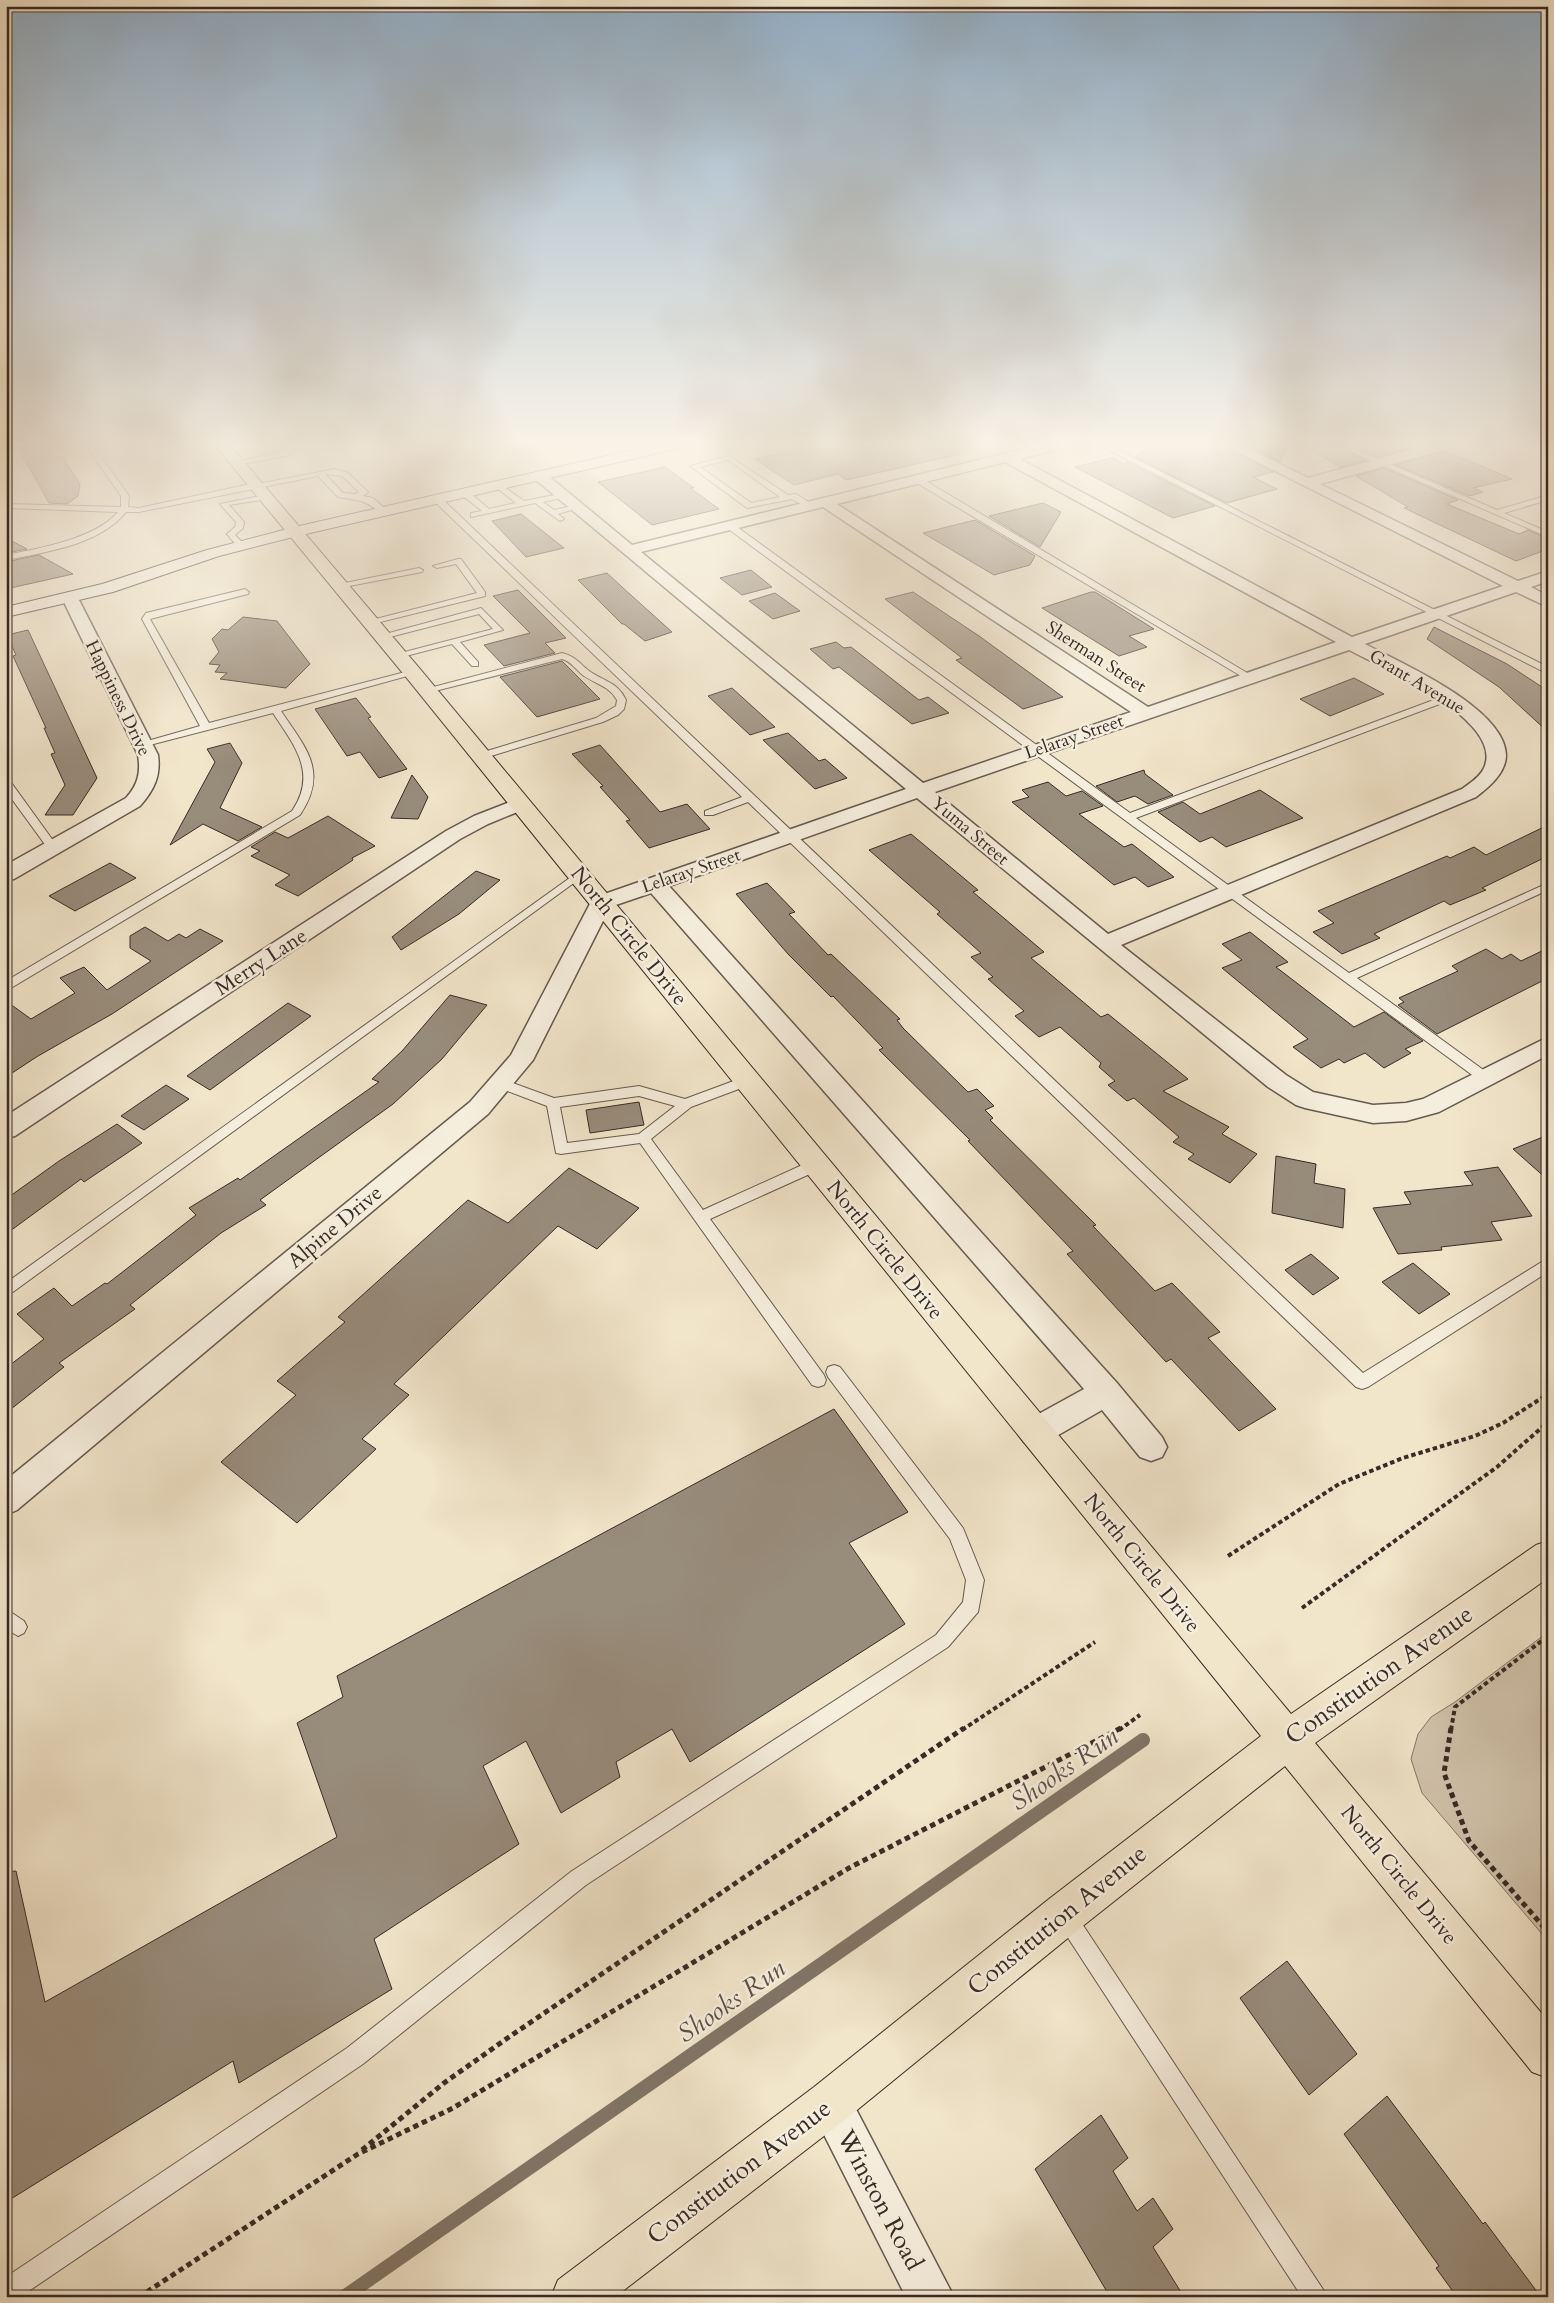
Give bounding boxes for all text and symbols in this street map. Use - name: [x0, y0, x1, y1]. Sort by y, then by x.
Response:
- street label: Sherman Street: [1041, 615, 1151, 699]
- street label: Happiness Drive: [79, 636, 157, 760]
- street label: Grant Avenue: [1364, 644, 1470, 720]
- street label: Lelaray Street: [1021, 708, 1127, 766]
- street label: Yuma Street: [926, 791, 1014, 871]
- street label: Lelaray Street: [638, 842, 744, 900]
- street label: North Circle Drive: [564, 860, 694, 1012]
- street label: Merry Lane: [209, 921, 313, 1003]
- street label: North Circle Drive: [820, 1174, 950, 1326]
- street label: Alpine Drive: [282, 1179, 388, 1275]
- street label: North Circle Drive: [1077, 1487, 1207, 1639]
- street label: Constitution Avenue: [1278, 1597, 1480, 1753]
- water label: Shooks Run: [1003, 1719, 1125, 1819]
- street label: North Circle Drive: [1334, 1799, 1464, 1951]
- street label: Constitution Avenue: [960, 1837, 1154, 2003]
- water label: Shooks Run: [670, 1951, 792, 2051]
- street label: Constitution Avenue: [640, 2092, 838, 2252]
- street label: Winston Road: [828, 2123, 932, 2277]

